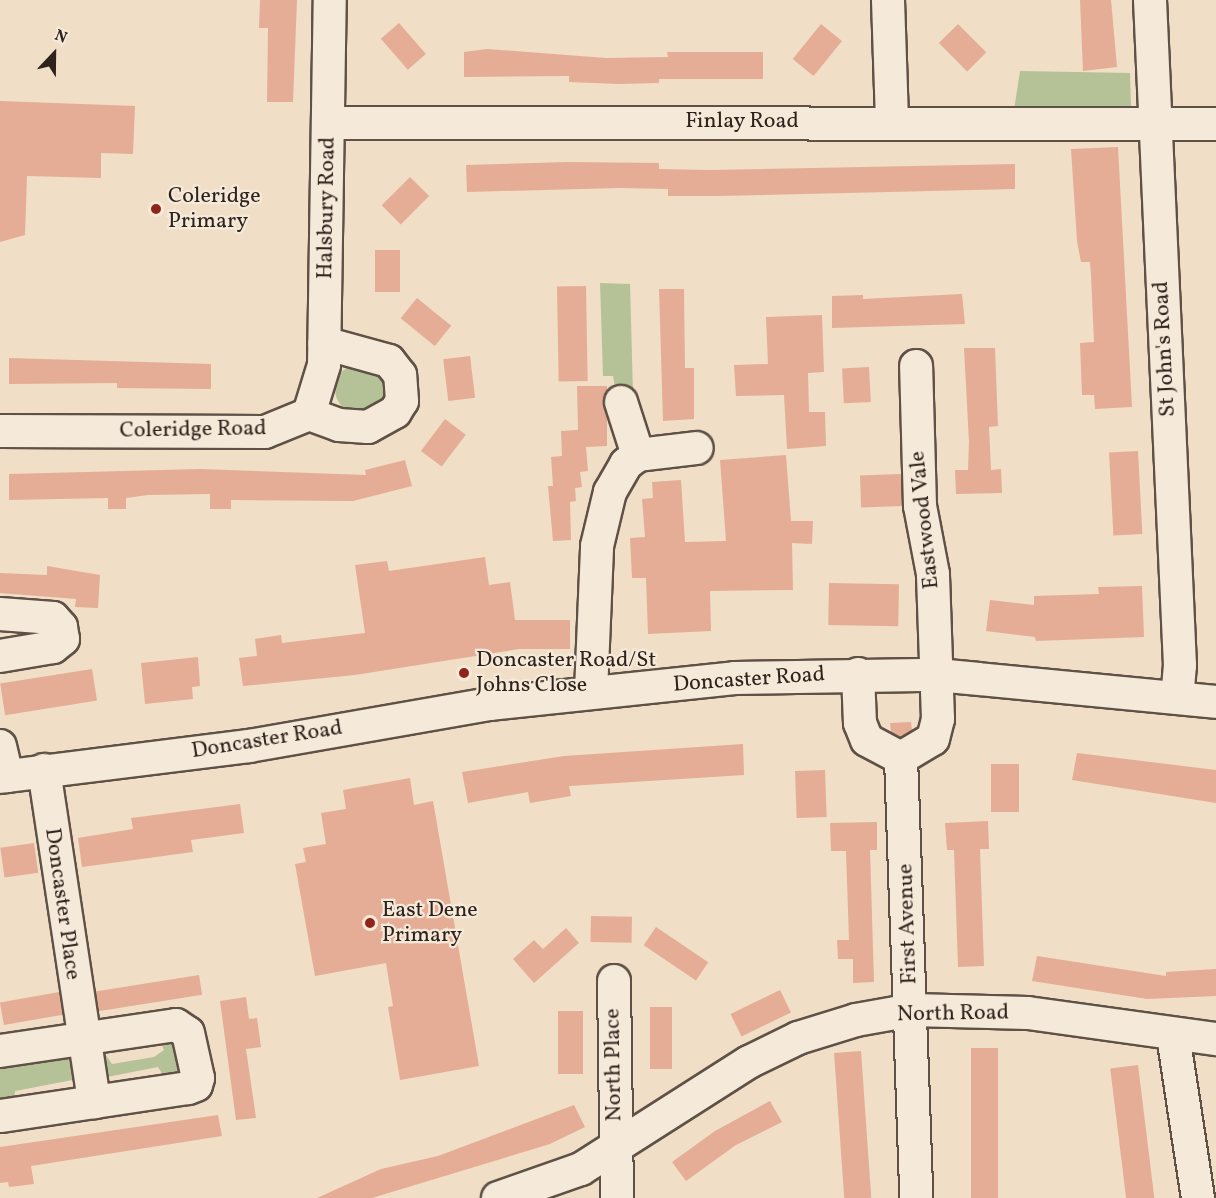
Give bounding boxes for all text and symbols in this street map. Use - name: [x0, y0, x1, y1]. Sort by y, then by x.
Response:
- north arrow: [24, 24, 84, 84]
- text: N: [51, 25, 70, 50]
- street label: Finlay Road: [685, 109, 799, 135]
- street label: Halsbury Road: [313, 136, 341, 280]
- place label: Coleridge Primary: [168, 183, 261, 234]
- marker: Coleridge Primary: [149, 202, 163, 216]
- street label: St John's Road: [1148, 280, 1182, 418]
- street label: Coleridge Road: [119, 416, 267, 444]
- street label: Eastwood Vale: [905, 449, 945, 591]
- place label: Doncaster Road/St Johns Close: [476, 647, 656, 698]
- street label: Doncaster Road: [672, 662, 826, 698]
- marker: Doncaster Road/St Johns Close: [457, 666, 471, 680]
- street label: Doncaster Road: [190, 715, 344, 765]
- street label: Doncaster Place: [38, 826, 86, 982]
- street label: First Avenue: [893, 863, 923, 985]
- place label: East Dene Primary: [382, 897, 478, 948]
- marker: East Dene Primary: [363, 916, 377, 930]
- street label: North Road: [897, 1000, 1009, 1028]
- street label: North Place: [600, 1008, 628, 1122]

